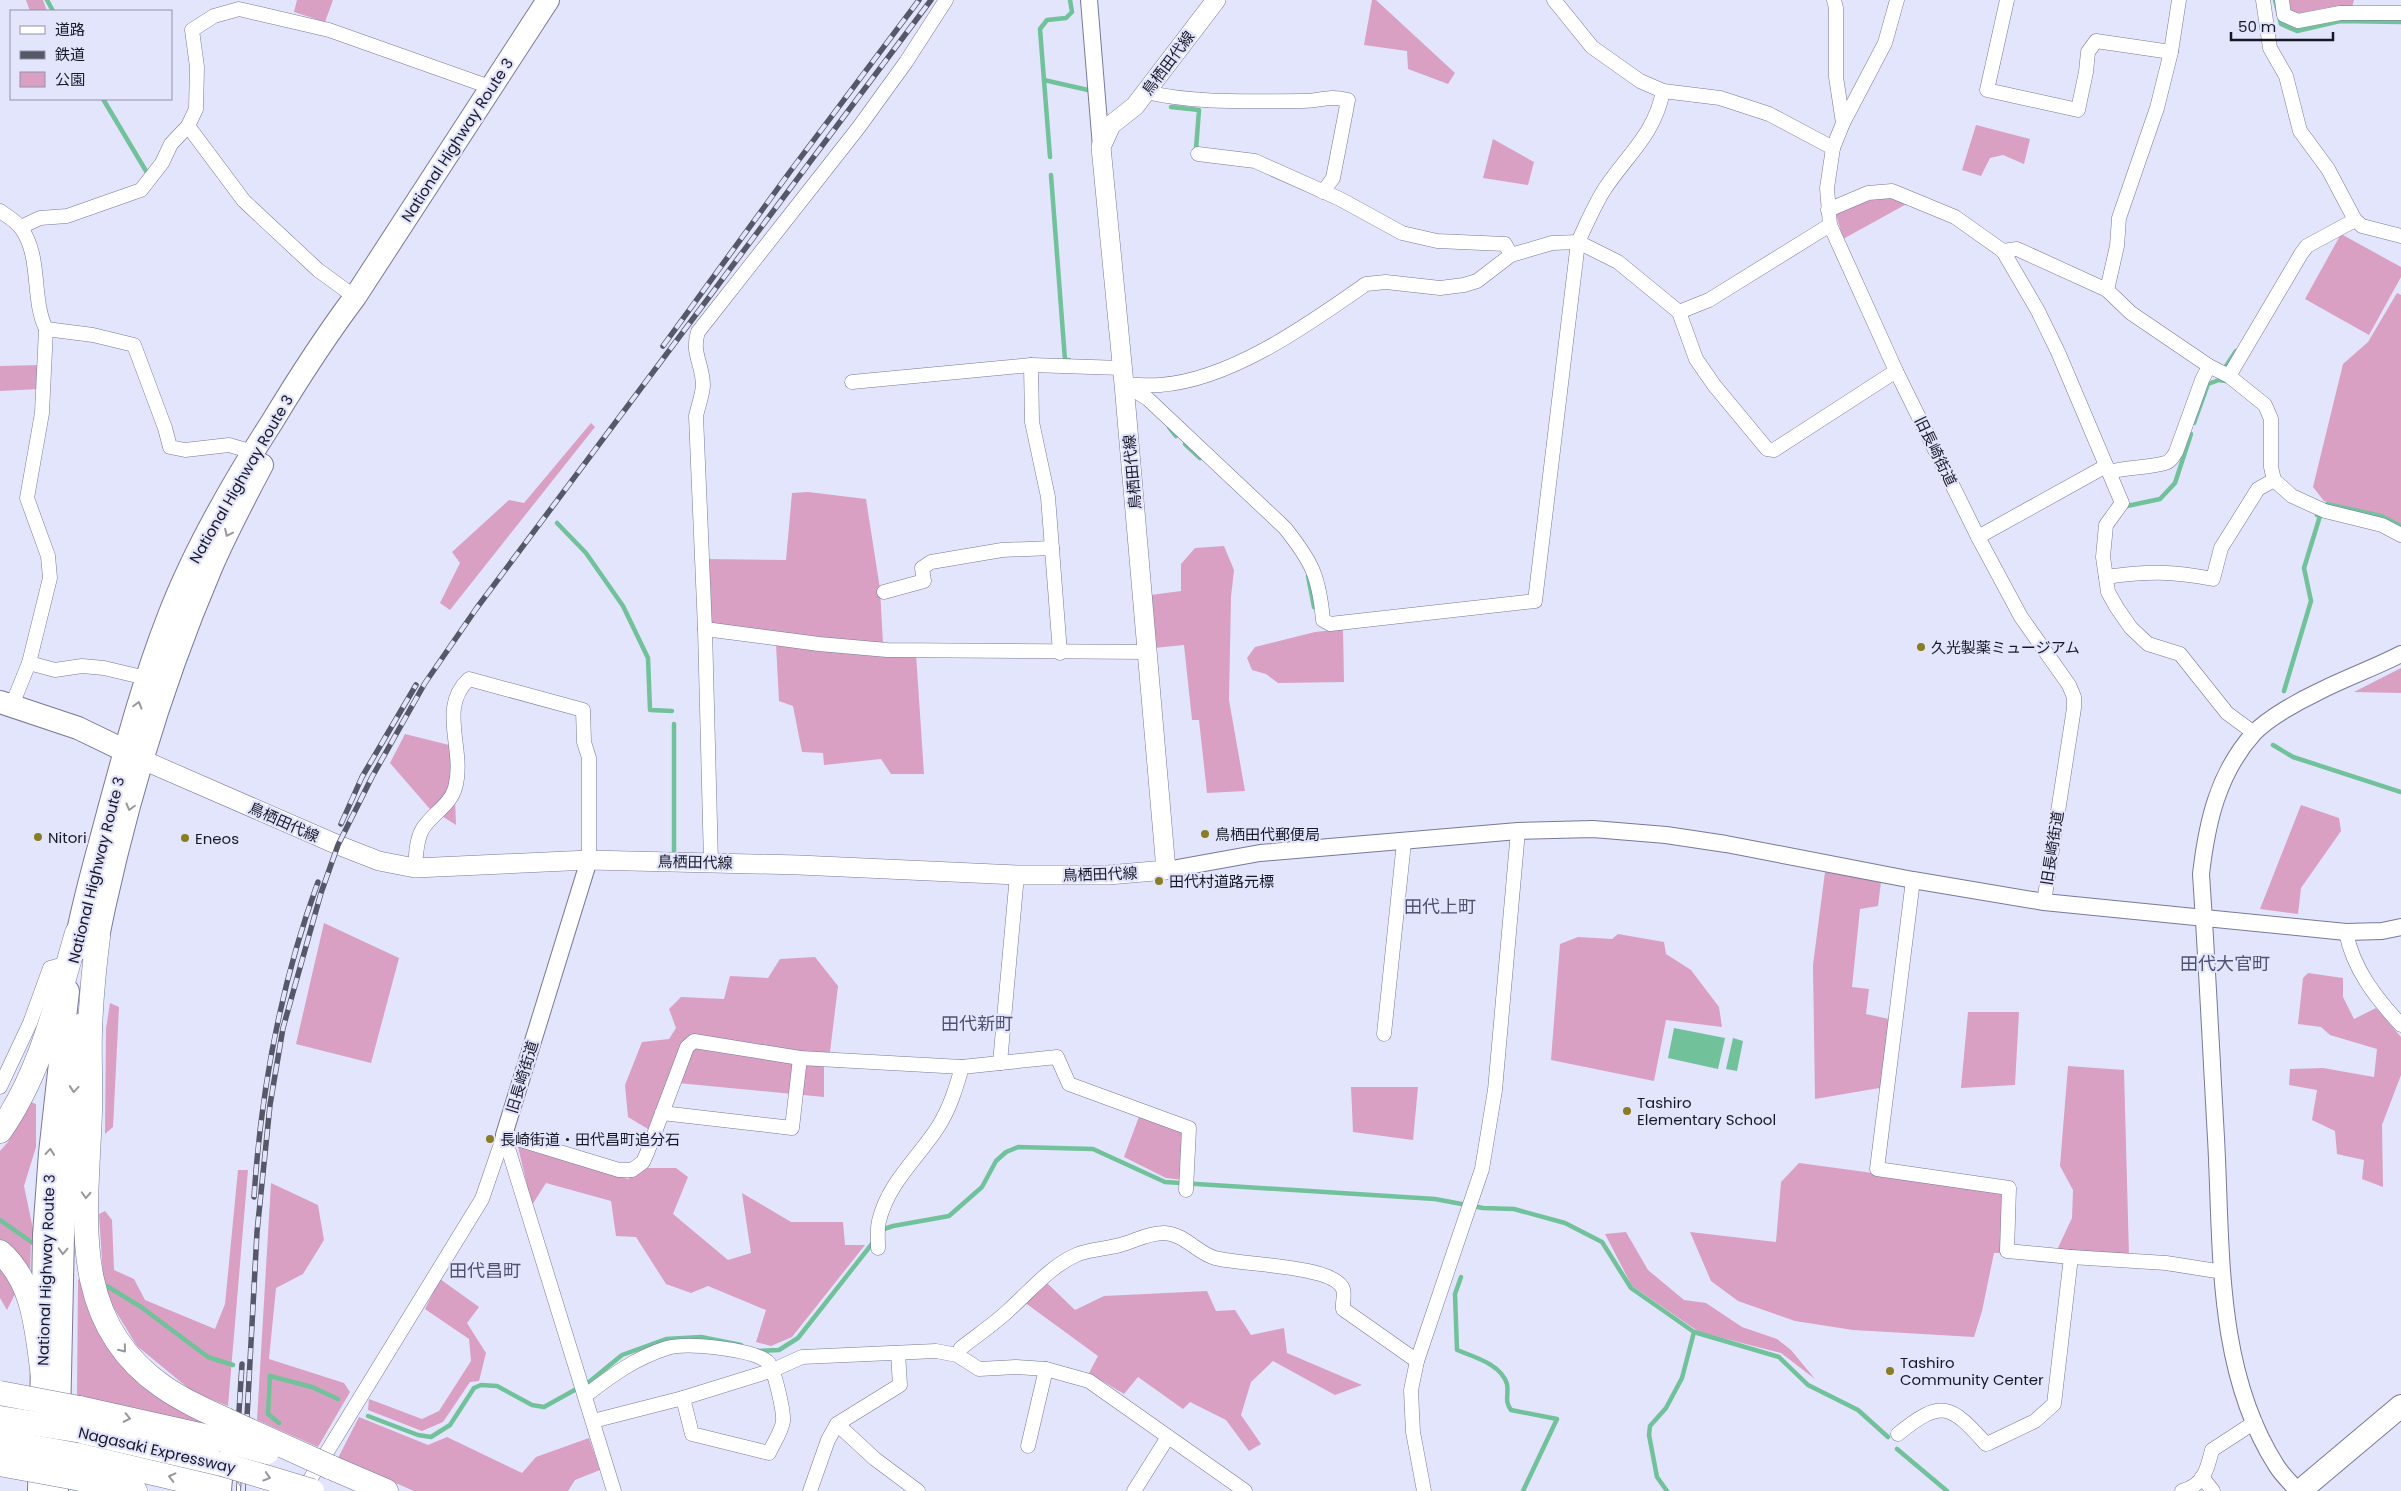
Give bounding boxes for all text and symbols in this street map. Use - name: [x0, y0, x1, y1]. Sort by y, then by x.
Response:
- legend: [10, 10, 172, 100]
- scale bar: [2231, 10, 2334, 42]
- text: 50 m: [2238, 16, 2276, 37]
- text: 道路: [55, 19, 85, 40]
- street label: 鳥栖田代線: [1137, 27, 1199, 99]
- text: 鉄道: [55, 44, 85, 65]
- street label: National Highway Route 3: [396, 54, 518, 226]
- text: 公園: [55, 69, 85, 90]
- street label: National Highway Route 3: [184, 391, 298, 567]
- street label: 旧長崎街道: [1910, 413, 1962, 489]
- street label: 鳥栖田代線: [1118, 434, 1146, 510]
- one-way arrow: [224, 527, 234, 536]
- place label: 久光製薬ミュージアム: [1931, 637, 2080, 658]
- marker: 久光製薬ミュージアム: [1915, 641, 1927, 653]
- one-way arrow: [133, 701, 143, 709]
- street label: National Highway Route 3: [63, 775, 129, 965]
- street label: 鳥栖田代線: [245, 797, 323, 847]
- one-way arrow: [125, 802, 136, 811]
- street label: 旧長崎街道: [2036, 809, 2068, 887]
- place label: 鳥栖田代郵便局: [1215, 824, 1320, 845]
- place label: Nitori: [48, 827, 87, 848]
- place label: Eneos: [195, 828, 239, 849]
- marker: 鳥栖田代郵便局: [1199, 828, 1211, 840]
- marker: Nitori: [32, 831, 44, 843]
- marker: Eneos: [179, 832, 191, 844]
- street label: 鳥栖田代線: [657, 851, 733, 873]
- street label: 鳥栖田代線: [1062, 862, 1138, 886]
- place label: 田代村道路元標: [1169, 871, 1274, 892]
- marker: 田代村道路元標: [1153, 875, 1165, 887]
- district label: 田代上町: [1404, 894, 1476, 919]
- district label: 田代大官町: [2180, 951, 2270, 976]
- district label: 田代新町: [941, 1011, 1013, 1036]
- street label: 旧長崎街道: [501, 1038, 543, 1116]
- one-way arrow: [69, 1085, 80, 1093]
- place label: Tashiro Elementary School: [1637, 1092, 1776, 1130]
- marker: Tashiro Elementary School: [1621, 1105, 1633, 1117]
- place label: 長崎街道・田代昌町追分石: [500, 1129, 680, 1150]
- marker: 長崎街道・田代昌町追分石: [484, 1133, 496, 1145]
- one-way arrow: [44, 1148, 55, 1156]
- street label: National Highway Route 3: [32, 1174, 60, 1366]
- one-way arrow: [81, 1191, 92, 1199]
- one-way arrow: [57, 1247, 68, 1255]
- district label: 田代昌町: [449, 1258, 521, 1283]
- one-way arrow: [118, 1343, 126, 1352]
- place label: Tashiro Community Center: [1900, 1352, 2044, 1390]
- marker: Tashiro Community Center: [1884, 1365, 1896, 1377]
- one-way arrow: [122, 1412, 131, 1423]
- street label: Nagasaki Expressway: [76, 1422, 238, 1478]
- one-way arrow: [168, 1472, 176, 1482]
- one-way arrow: [262, 1472, 271, 1482]

